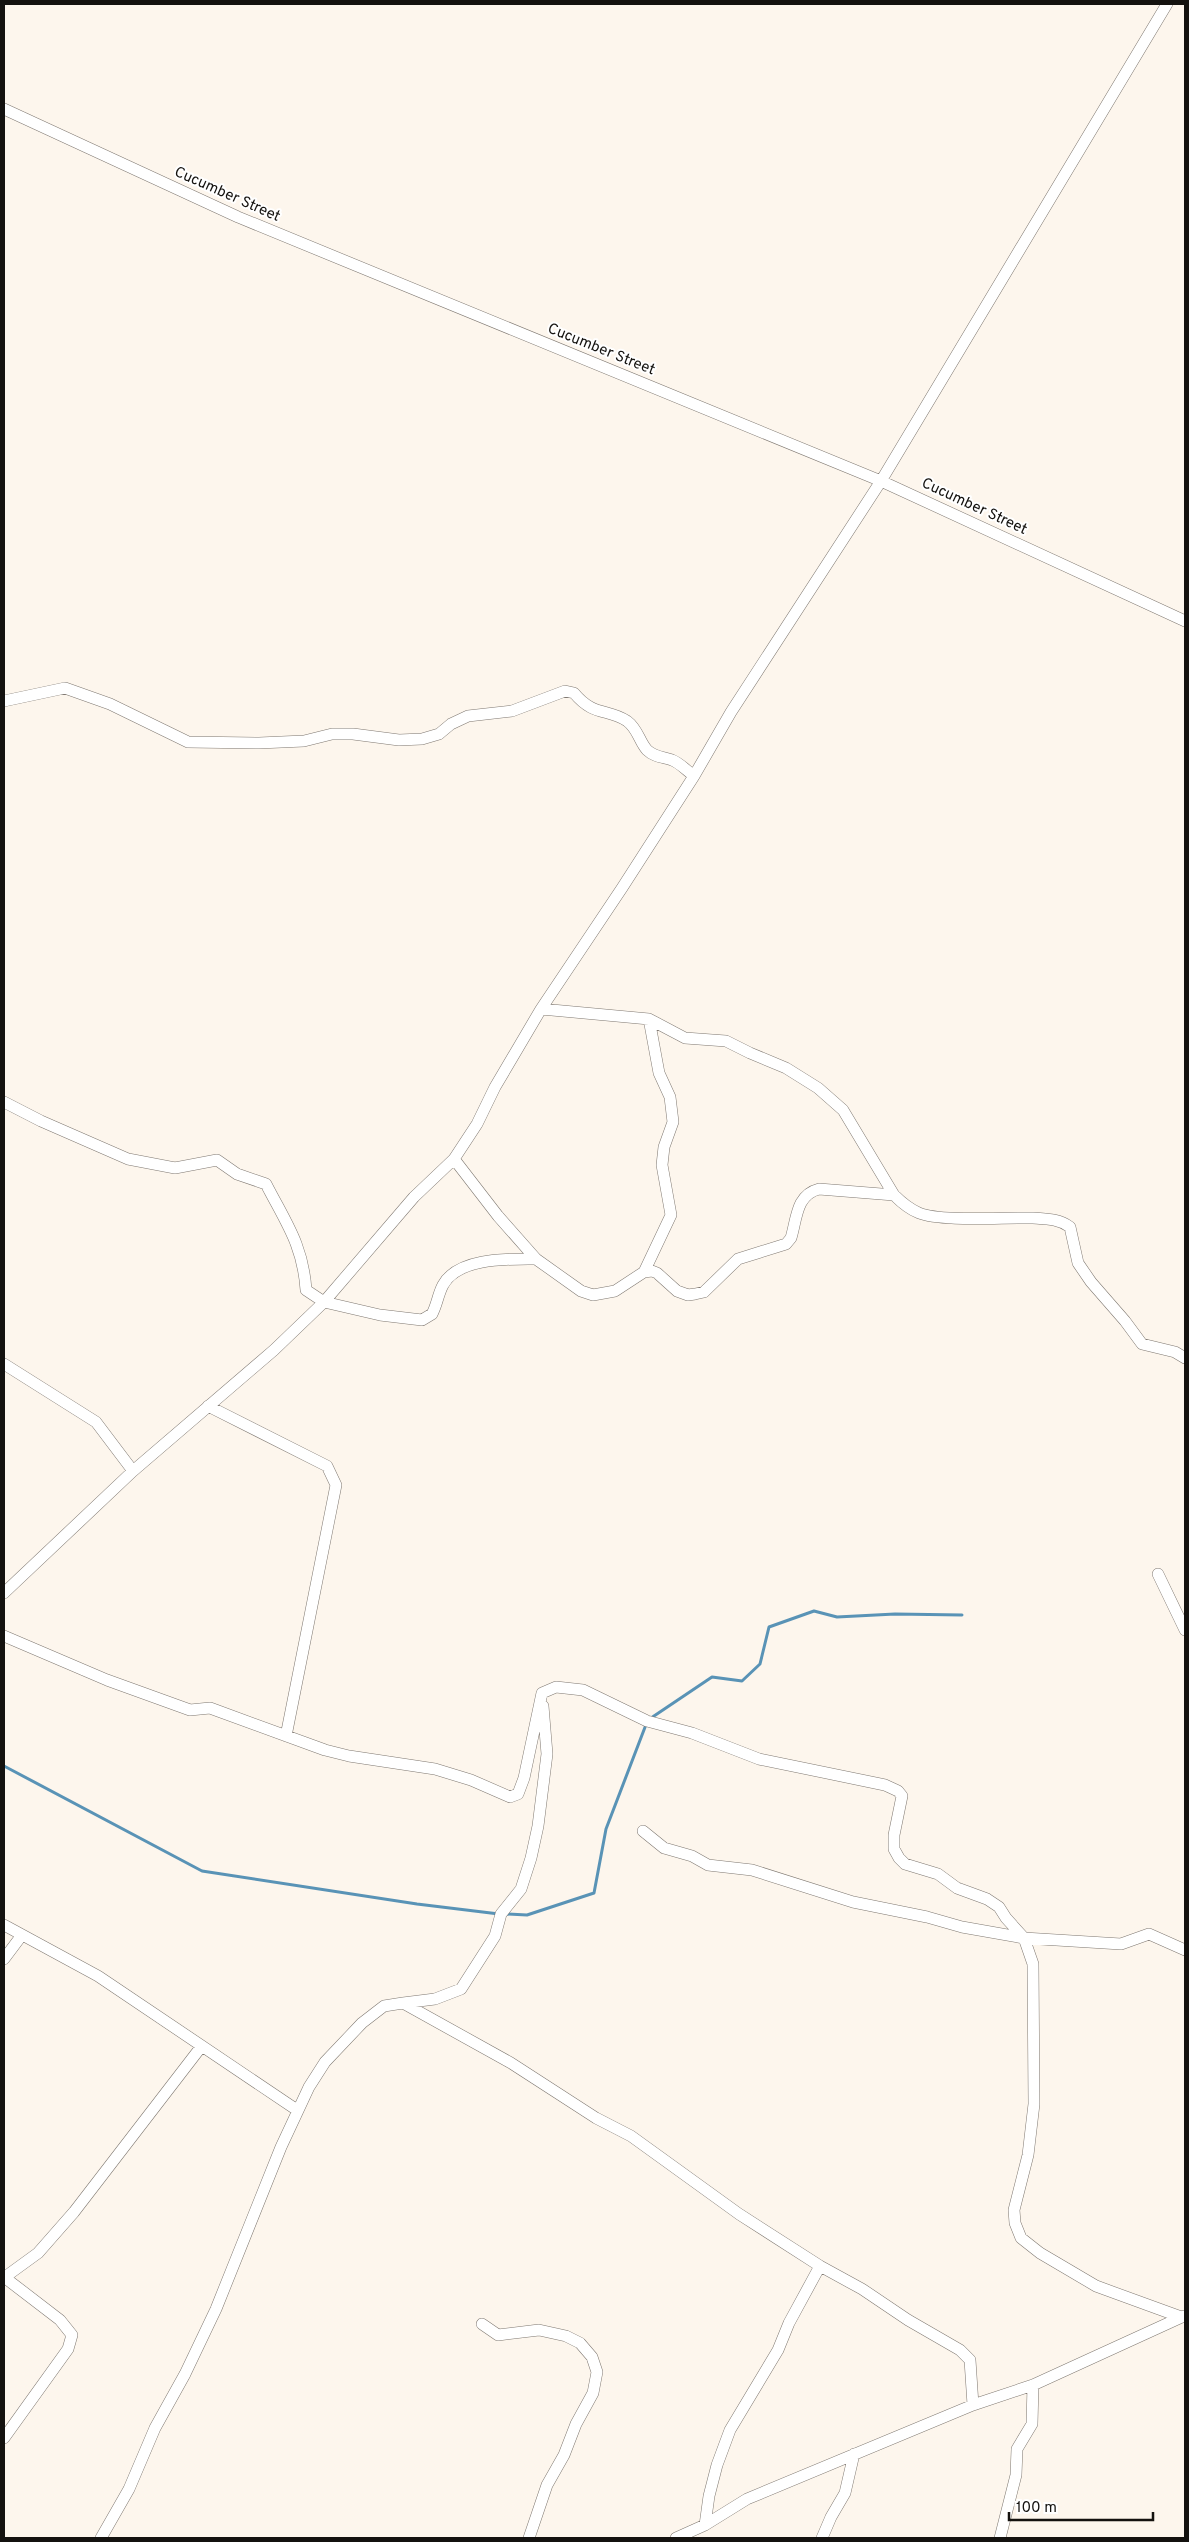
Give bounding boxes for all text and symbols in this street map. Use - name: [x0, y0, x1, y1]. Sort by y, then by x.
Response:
- street label: Cucumber Street: [171, 163, 283, 227]
- street label: Cucumber Street: [544, 320, 658, 380]
- street label: Cucumber Street: [918, 474, 1030, 540]
- scale bar: [1009, 2490, 1153, 2522]
- text: 100 m: [1016, 2499, 1057, 2518]

